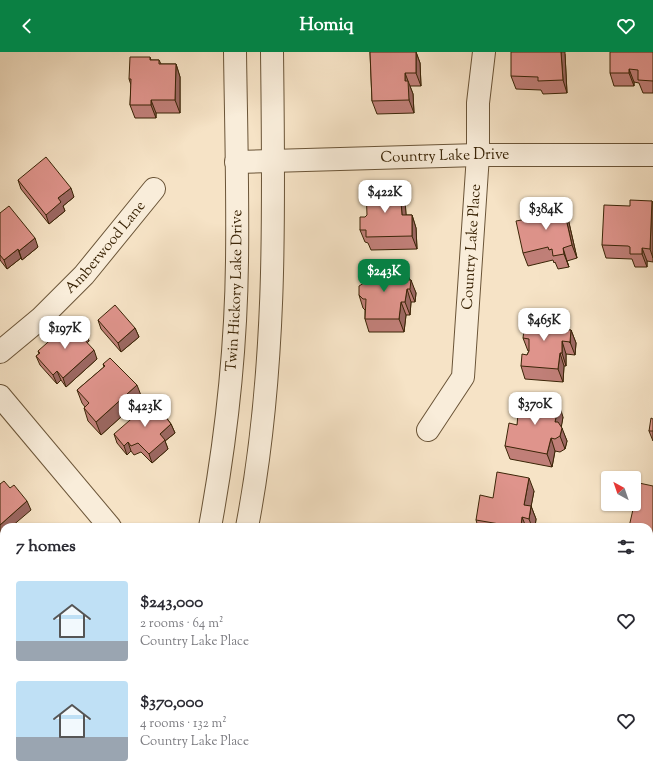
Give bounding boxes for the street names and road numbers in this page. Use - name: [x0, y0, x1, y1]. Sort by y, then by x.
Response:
- street label: Country Lake Drive: [380, 145, 509, 168]
- street label: Country Lake Place: [457, 183, 487, 310]
- street label: Amberwood Lane: [60, 196, 151, 299]
- street label: Twin Hickory Lake Drive: [221, 210, 248, 373]

